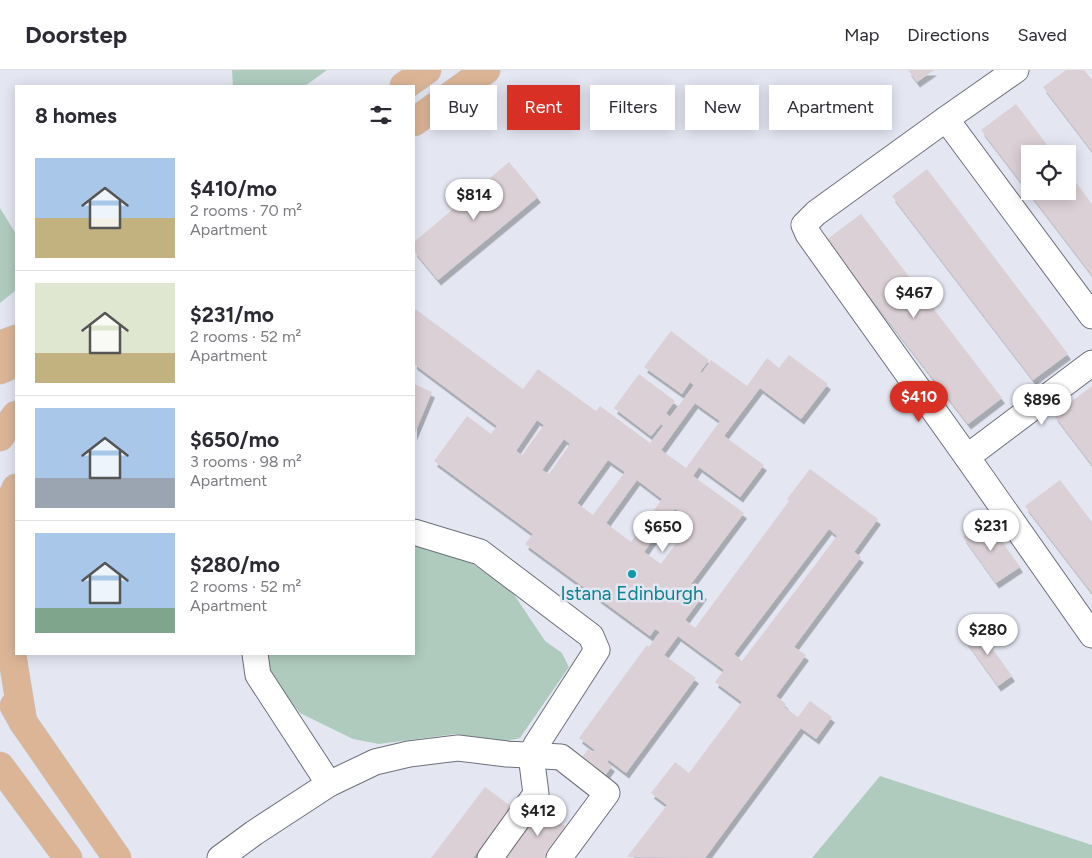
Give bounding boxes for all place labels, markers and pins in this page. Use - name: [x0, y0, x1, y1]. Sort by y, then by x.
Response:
- pin: $814: [444, 178, 504, 221]
- pin: $467: [884, 276, 944, 319]
- pin: $410: [889, 380, 949, 423]
- pin: $896: [1012, 384, 1072, 426]
- pin: $650: [633, 510, 693, 553]
- pin: $231: [961, 510, 1021, 552]
- marker: Istana Edinburgh: [626, 568, 638, 580]
- place label: Istana Edinburgh: [560, 582, 704, 605]
- pin: $280: [958, 614, 1018, 656]
- pin: $412: [508, 794, 568, 837]

